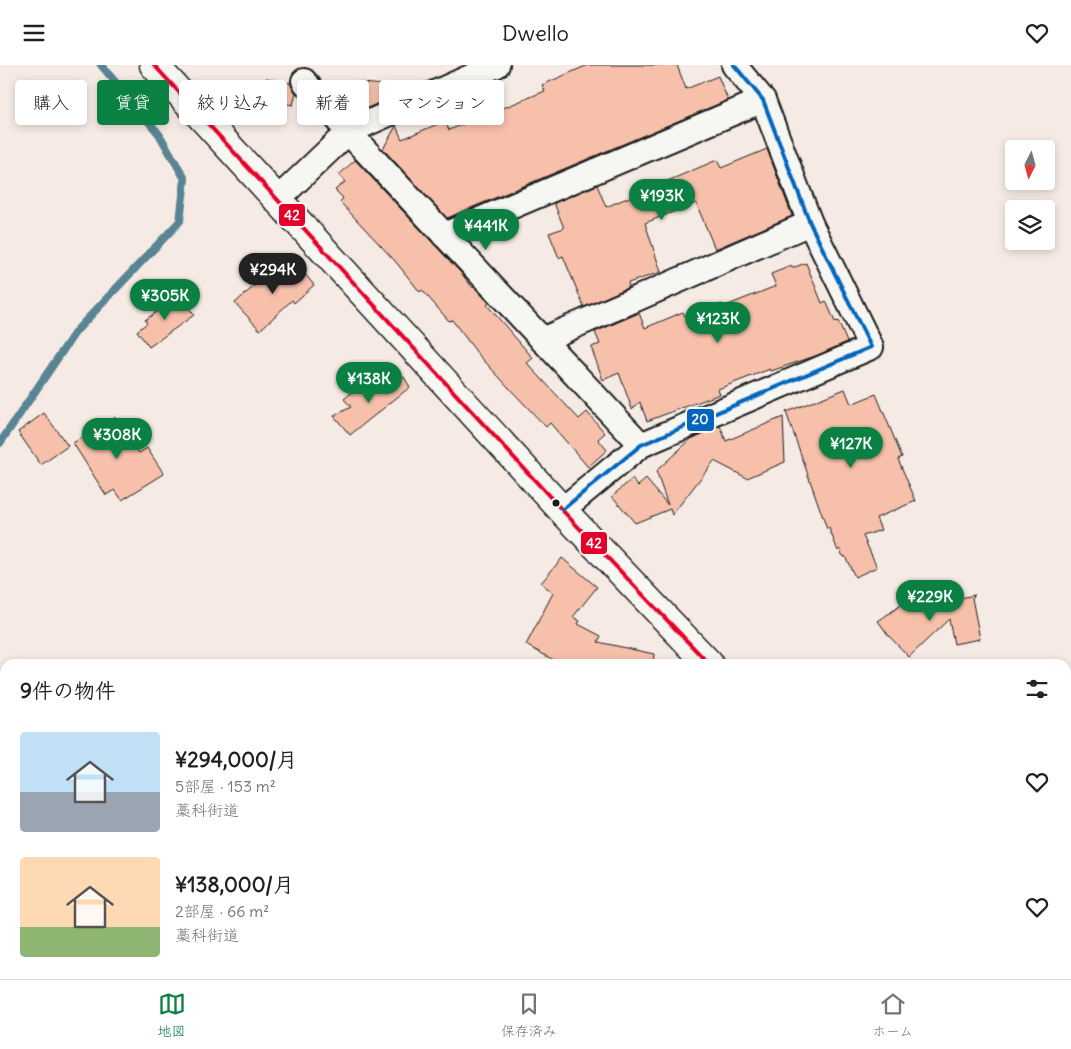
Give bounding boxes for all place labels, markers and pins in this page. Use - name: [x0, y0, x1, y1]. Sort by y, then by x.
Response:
- pin: ¥193K: [627, 179, 697, 221]
- pin: ¥441K: [451, 209, 521, 251]
- pin: ¥294K: [238, 253, 308, 295]
- pin: ¥305K: [130, 279, 200, 321]
- pin: ¥123K: [683, 301, 753, 344]
- pin: ¥138K: [334, 361, 404, 404]
- pin: ¥308K: [82, 417, 152, 460]
- pin: ¥127K: [816, 427, 886, 469]
- unlabelled marker: [551, 498, 561, 508]
- pin: ¥229K: [895, 579, 965, 622]

